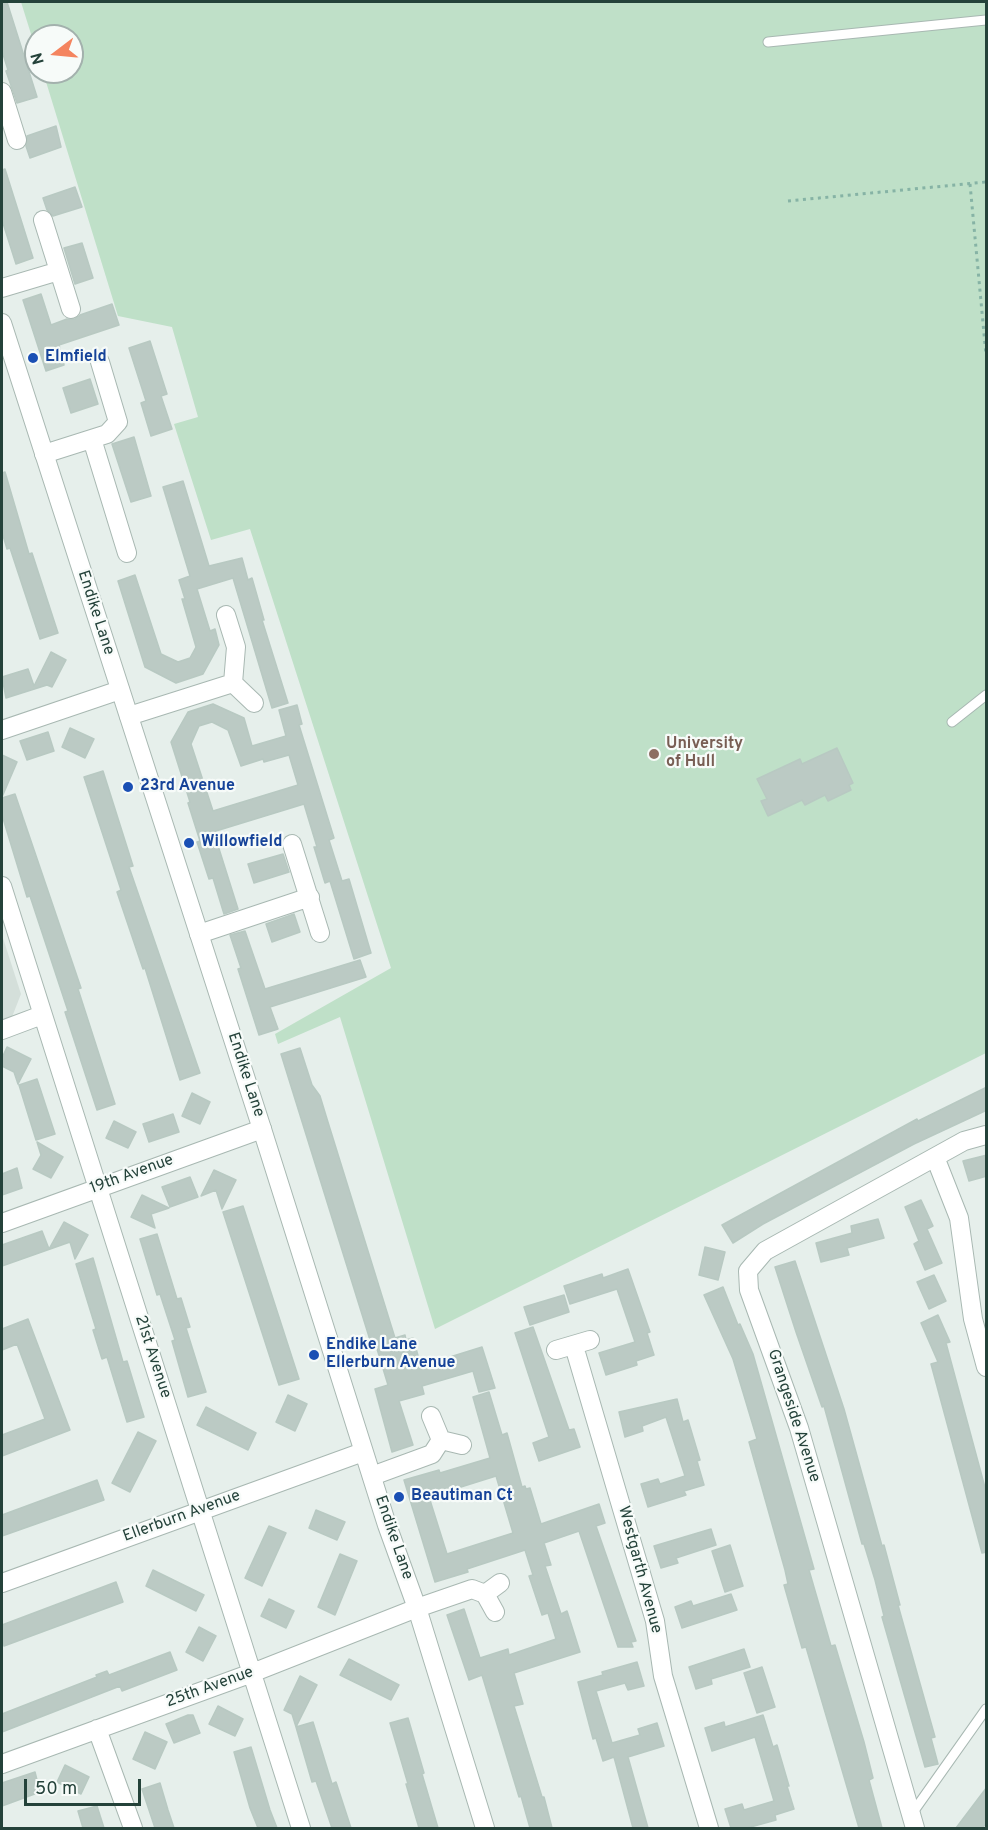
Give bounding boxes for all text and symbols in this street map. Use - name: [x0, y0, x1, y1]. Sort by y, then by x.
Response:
- north arrow: [24, 24, 84, 84]
- text: N: [27, 50, 50, 67]
- place label: Elmfield: [45, 348, 107, 368]
- marker: Elmfield: [26, 351, 40, 365]
- street label: Endike Lane: [72, 568, 118, 658]
- place label: University of Hull: [666, 735, 743, 773]
- marker: University of Hull: [647, 747, 661, 761]
- place label: 23rd Avenue: [140, 777, 235, 797]
- marker: 23rd Avenue: [121, 780, 135, 794]
- place label: Willowfield: [201, 833, 282, 853]
- marker: Willowfield: [182, 836, 196, 850]
- street label: Endike Lane: [222, 1030, 268, 1120]
- street label: 19th Avenue: [88, 1151, 176, 1199]
- street label: 21st Avenue: [130, 1313, 174, 1401]
- place label: Endike Lane Ellerburn Avenue: [326, 1336, 455, 1374]
- street label: Grangeside Avenue: [762, 1347, 824, 1485]
- marker: Endike Lane Ellerburn Avenue: [307, 1348, 321, 1362]
- street label: Ellerburn Avenue: [121, 1487, 243, 1547]
- place label: Beautiman Ct: [411, 1487, 513, 1507]
- marker: Beautiman Ct: [392, 1490, 406, 1504]
- street label: Endike Lane: [370, 1493, 416, 1583]
- street label: Westgarth Avenue: [613, 1504, 665, 1636]
- street label: 25th Avenue: [164, 1663, 256, 1713]
- scale bar: [27, 1767, 144, 1805]
- text: 50 m: [35, 1778, 77, 1801]

